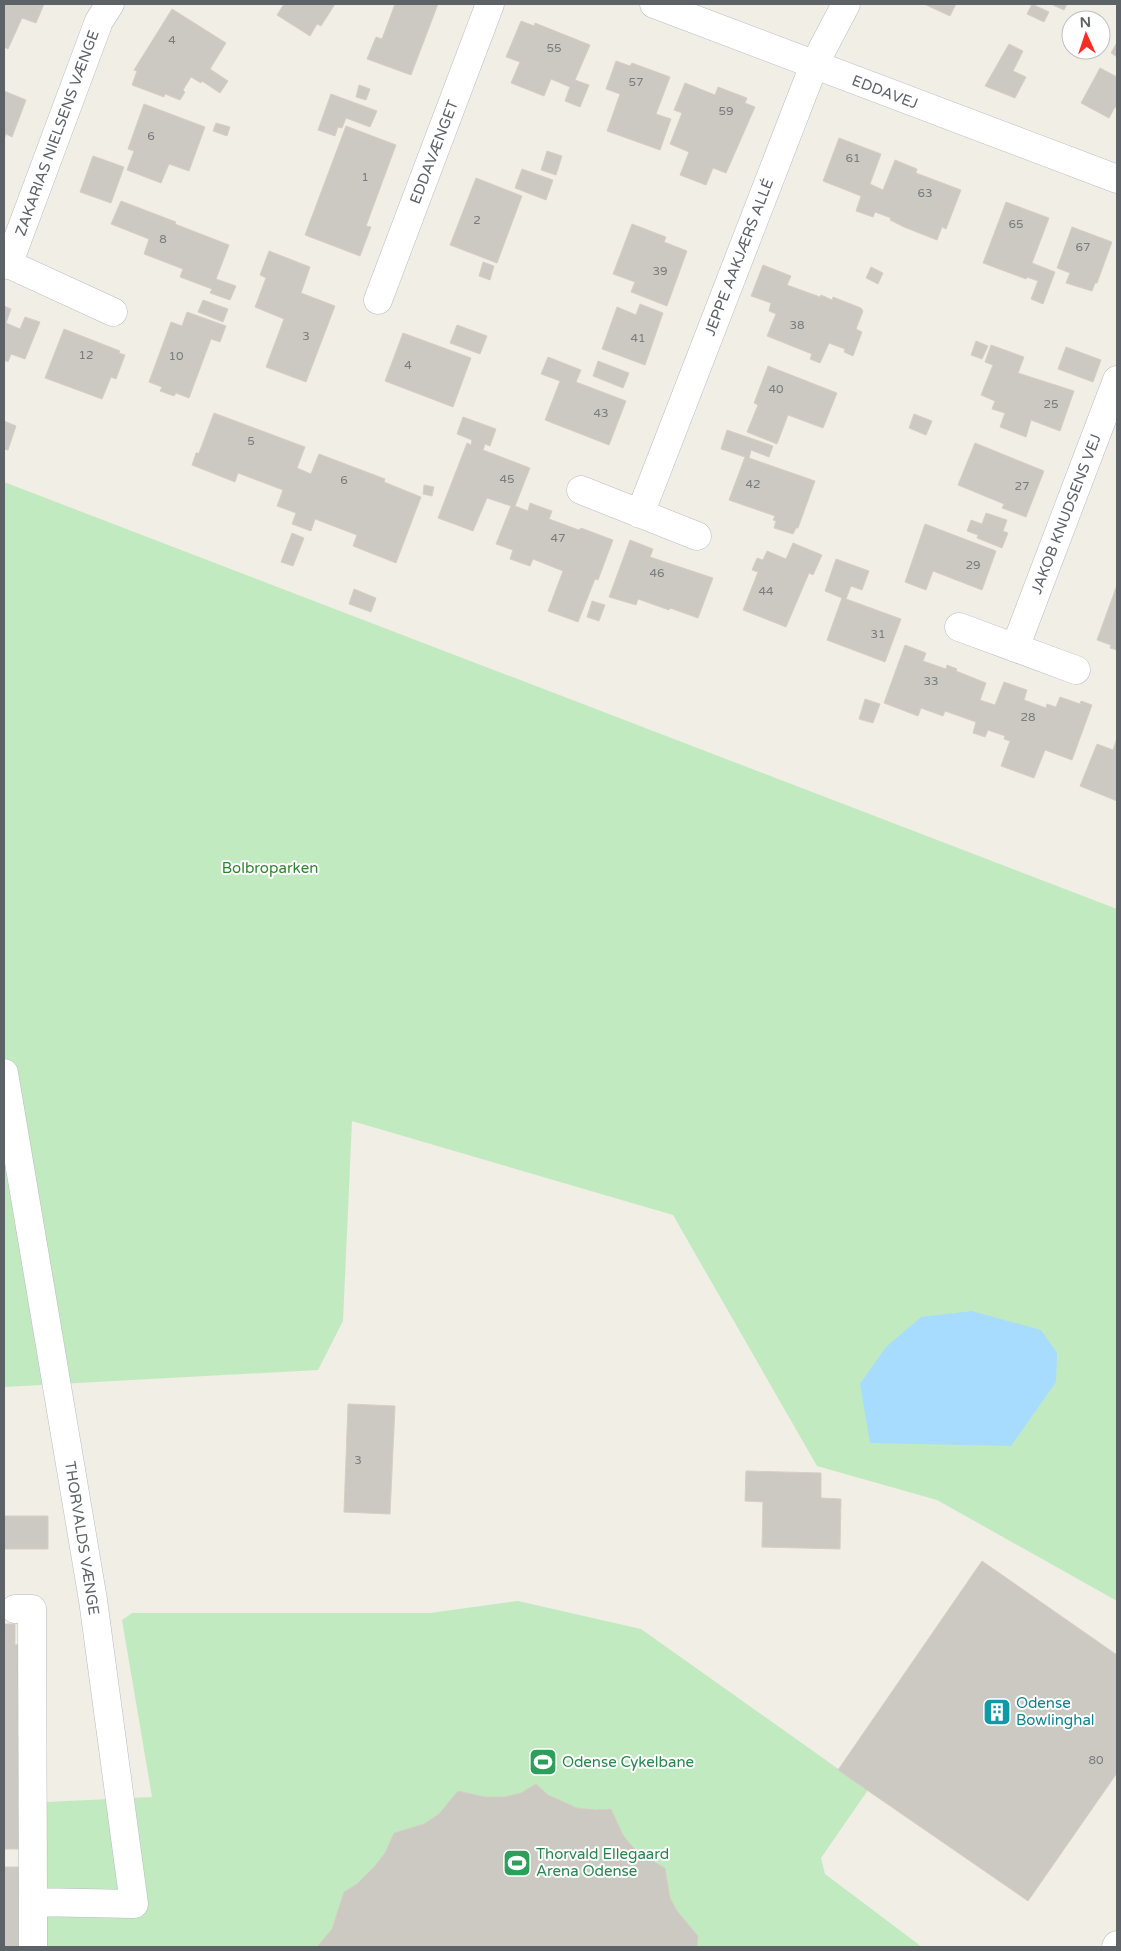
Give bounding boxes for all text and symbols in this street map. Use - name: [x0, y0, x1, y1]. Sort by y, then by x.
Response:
- north arrow: [1061, 10, 1111, 60]
- text: N: [1079, 14, 1091, 31]
- street label: ZAKARIAS NIELSENS VÆNGE: [11, 28, 103, 238]
- house number: 4: [168, 33, 176, 47]
- house number: 55: [546, 41, 562, 55]
- street label: EDDAVEJ: [849, 71, 921, 113]
- house number: 57: [628, 75, 644, 89]
- street label: EDDAVÆNGET: [406, 98, 462, 206]
- house number: 59: [718, 104, 734, 118]
- house number: 6: [147, 129, 155, 143]
- house number: 61: [845, 151, 861, 165]
- house number: 1: [361, 170, 369, 184]
- street label: JEPPE AAKJÆRS ALLÉ: [701, 176, 777, 338]
- house number: 63: [917, 186, 933, 200]
- house number: 2: [473, 213, 481, 227]
- house number: 65: [1008, 217, 1024, 231]
- house number: 8: [159, 232, 167, 246]
- house number: 67: [1075, 240, 1091, 254]
- house number: 39: [652, 264, 668, 278]
- house number: 38: [789, 318, 805, 332]
- house number: 3: [302, 329, 310, 343]
- house number: 41: [630, 331, 646, 345]
- house number: 12: [78, 348, 94, 362]
- house number: 10: [168, 349, 184, 363]
- house number: 4: [404, 358, 412, 372]
- house number: 40: [768, 382, 784, 396]
- house number: 25: [1043, 397, 1059, 411]
- house number: 43: [593, 406, 609, 420]
- street label: JAKOB KNUDSENS VEJ: [1027, 431, 1105, 597]
- house number: 5: [247, 434, 255, 448]
- house number: 45: [499, 472, 515, 486]
- house number: 6: [340, 473, 348, 487]
- house number: 42: [745, 477, 761, 491]
- house number: 27: [1014, 479, 1030, 493]
- house number: 47: [550, 531, 566, 545]
- house number: 29: [965, 558, 981, 572]
- house number: 46: [649, 566, 665, 580]
- house number: 44: [758, 584, 774, 598]
- house number: 31: [870, 627, 886, 641]
- house number: 33: [923, 674, 939, 688]
- house number: 28: [1020, 710, 1036, 724]
- park label: Bolbroparken: [222, 859, 318, 877]
- house number: 3: [354, 1453, 362, 1467]
- street label: THORVALDS VÆNGE: [61, 1460, 103, 1616]
- place label: Odense Bowlinghal: [1016, 1694, 1095, 1729]
- building icon: Odense Bowlinghal: [982, 1697, 1012, 1727]
- sports icon: Odense Cykelbane: [528, 1747, 558, 1777]
- place label: Odense Cykelbane: [562, 1753, 694, 1771]
- house number: 80: [1088, 1753, 1104, 1767]
- place label: Thorvald Ellegaard Arena Odense: [536, 1845, 669, 1880]
- sports icon: Thorvald Ellegaard Arena Odense: [502, 1848, 532, 1878]

